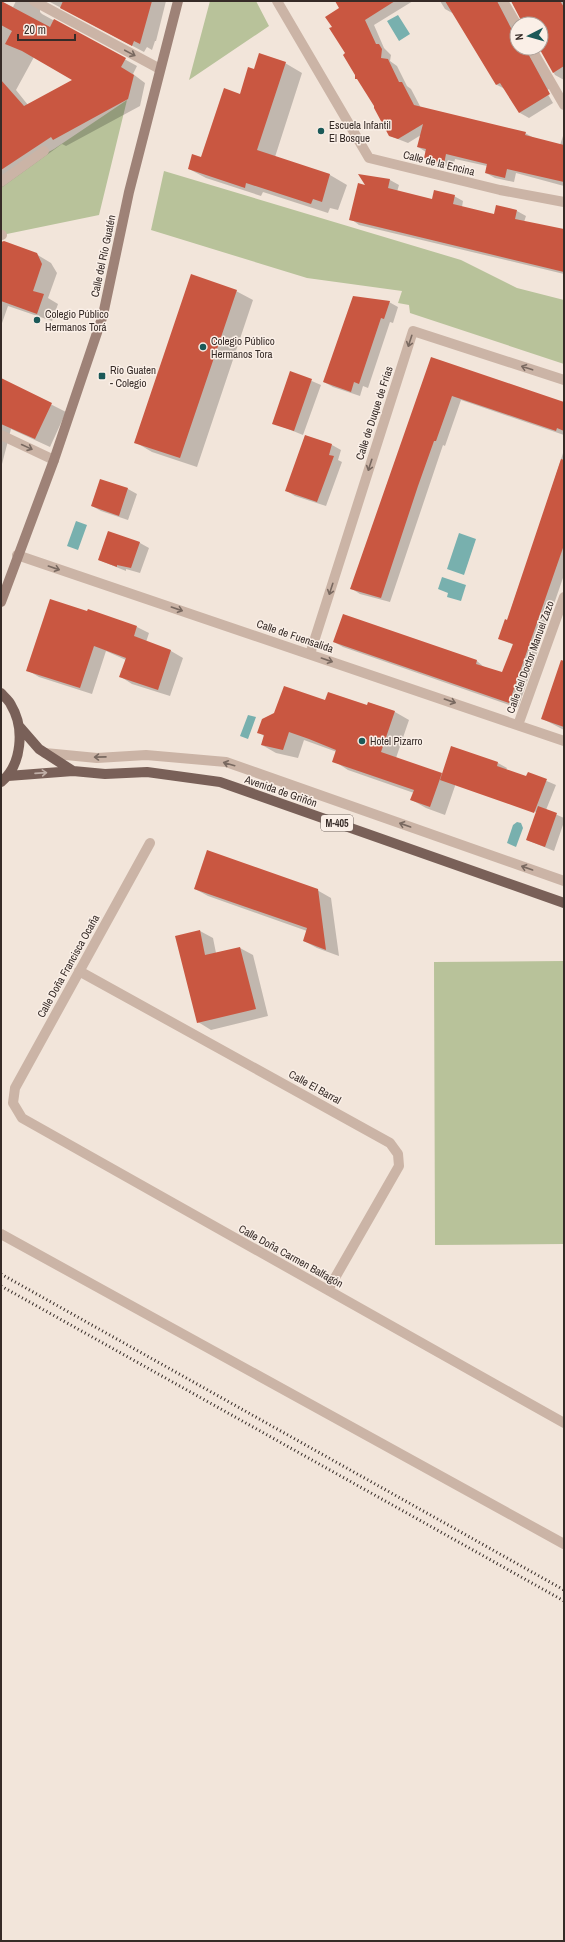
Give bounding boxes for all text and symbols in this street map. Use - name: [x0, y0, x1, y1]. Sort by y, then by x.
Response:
- scale bar: [18, 16, 75, 42]
- north arrow: [509, 16, 549, 56]
- text: 20 m: [24, 22, 46, 38]
- text: N: [512, 33, 526, 41]
- one-way arrow: [123, 49, 135, 57]
- place label: Escuela Infantil El Bosque: [329, 118, 391, 145]
- marker: Escuela Infantil El Bosque: [316, 126, 326, 136]
- street label: Calle de la Encina: [402, 147, 476, 179]
- street label: Calle del Río Guatén: [87, 214, 119, 298]
- place label: Colegio Público Hermanos Torá: [45, 307, 109, 334]
- marker: Colegio Público Hermanos Torá: [32, 315, 42, 325]
- place label: Colegio Público Hermanos Tora: [211, 334, 275, 361]
- one-way arrow: [406, 335, 413, 348]
- marker: Colegio Público Hermanos Tora: [198, 342, 208, 352]
- place label: Río Guaten - Colegio: [110, 363, 156, 390]
- street label: Calle de Duque de Frías: [352, 364, 396, 462]
- one-way arrow: [521, 364, 534, 371]
- marker: Río Guaten - Colegio: [97, 371, 107, 381]
- one-way arrow: [21, 444, 33, 451]
- one-way arrow: [366, 458, 373, 471]
- one-way arrow: [48, 565, 61, 572]
- one-way arrow: [326, 583, 334, 595]
- street label: Calle del Doctor Manuel Zazo: [503, 599, 557, 715]
- one-way arrow: [171, 606, 184, 613]
- street label: Calle de Fuensalida: [255, 616, 335, 656]
- one-way arrow: [321, 656, 333, 664]
- one-way arrow: [444, 698, 456, 706]
- place label: Hotel Pizarro: [370, 734, 423, 748]
- marker: Hotel Pizarro: [357, 736, 367, 746]
- one-way arrow: [94, 753, 107, 761]
- one-way arrow: [223, 760, 236, 767]
- one-way arrow: [34, 770, 47, 777]
- street label: Avenida de Griñón: [242, 772, 319, 810]
- road number: M-405: [321, 815, 353, 831]
- one-way arrow: [398, 821, 411, 828]
- one-way arrow: [522, 864, 534, 872]
- street label: Calle Doña Francisca Ocaña: [34, 912, 102, 1020]
- street label: Calle El Barral: [286, 1067, 344, 1107]
- street label: Calle Doña Carmen Balfagón: [236, 1221, 346, 1291]

